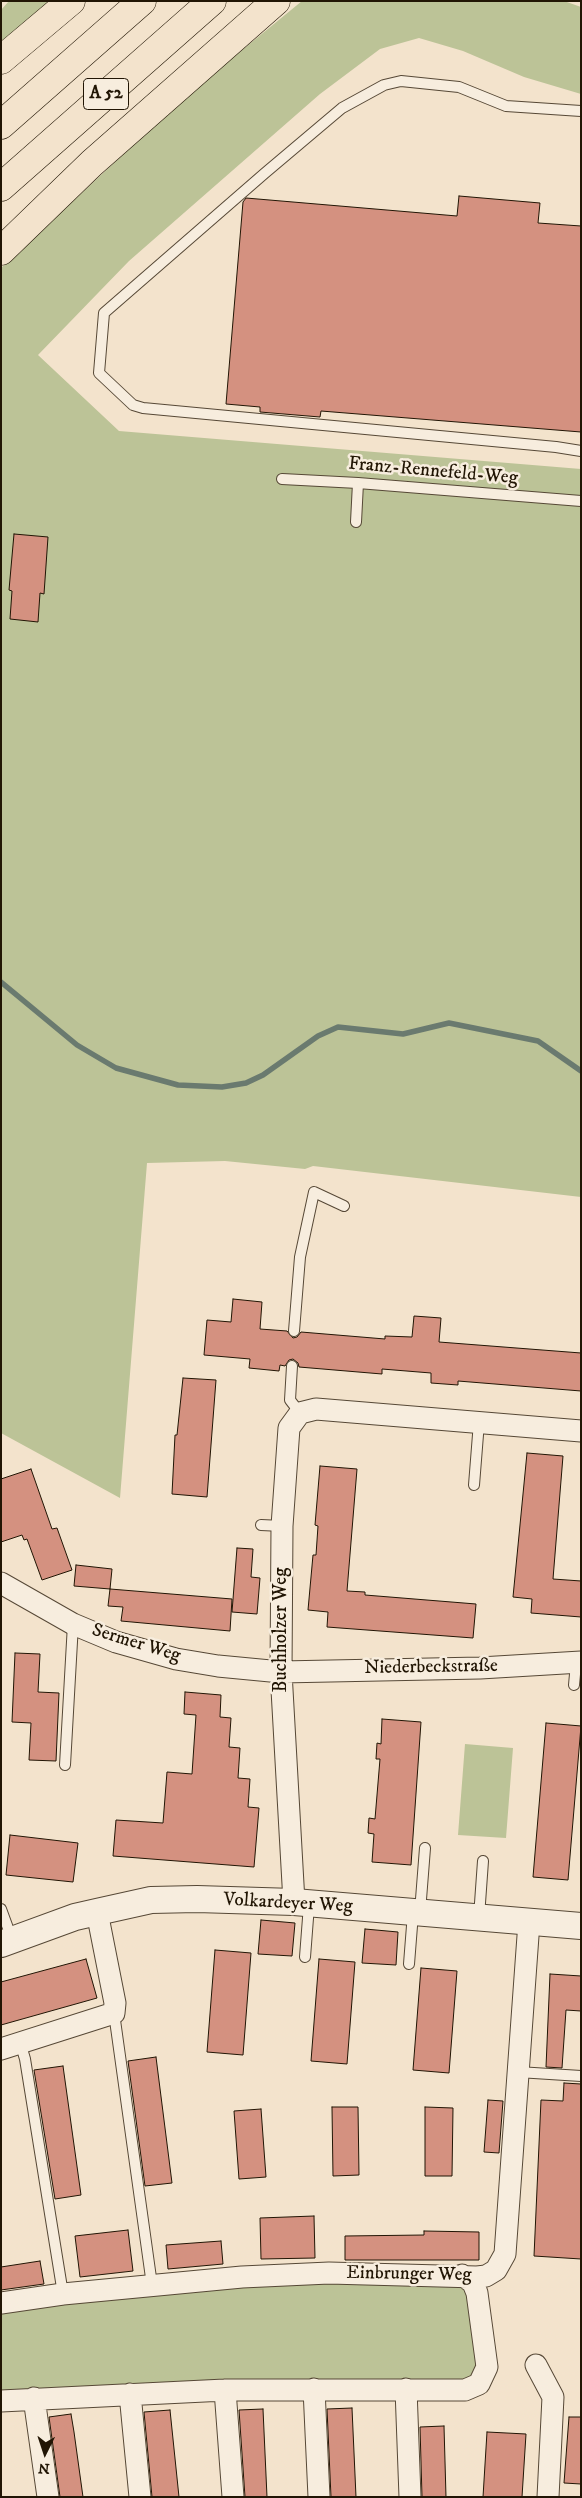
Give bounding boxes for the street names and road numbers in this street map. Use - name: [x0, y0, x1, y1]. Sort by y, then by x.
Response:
- road number: A 52: [84, 78, 128, 110]
- street label: Franz-Rennefeld-Weg: [347, 453, 519, 491]
- street label: Buchholzer Weg: [271, 1568, 293, 1692]
- street label: Sermer Weg: [89, 1620, 183, 1668]
- street label: Niederbeckstraße: [364, 1655, 498, 1681]
- street label: Volkardeyer Weg: [223, 1889, 353, 1919]
- street label: Einbrunger Weg: [346, 2263, 472, 2287]

